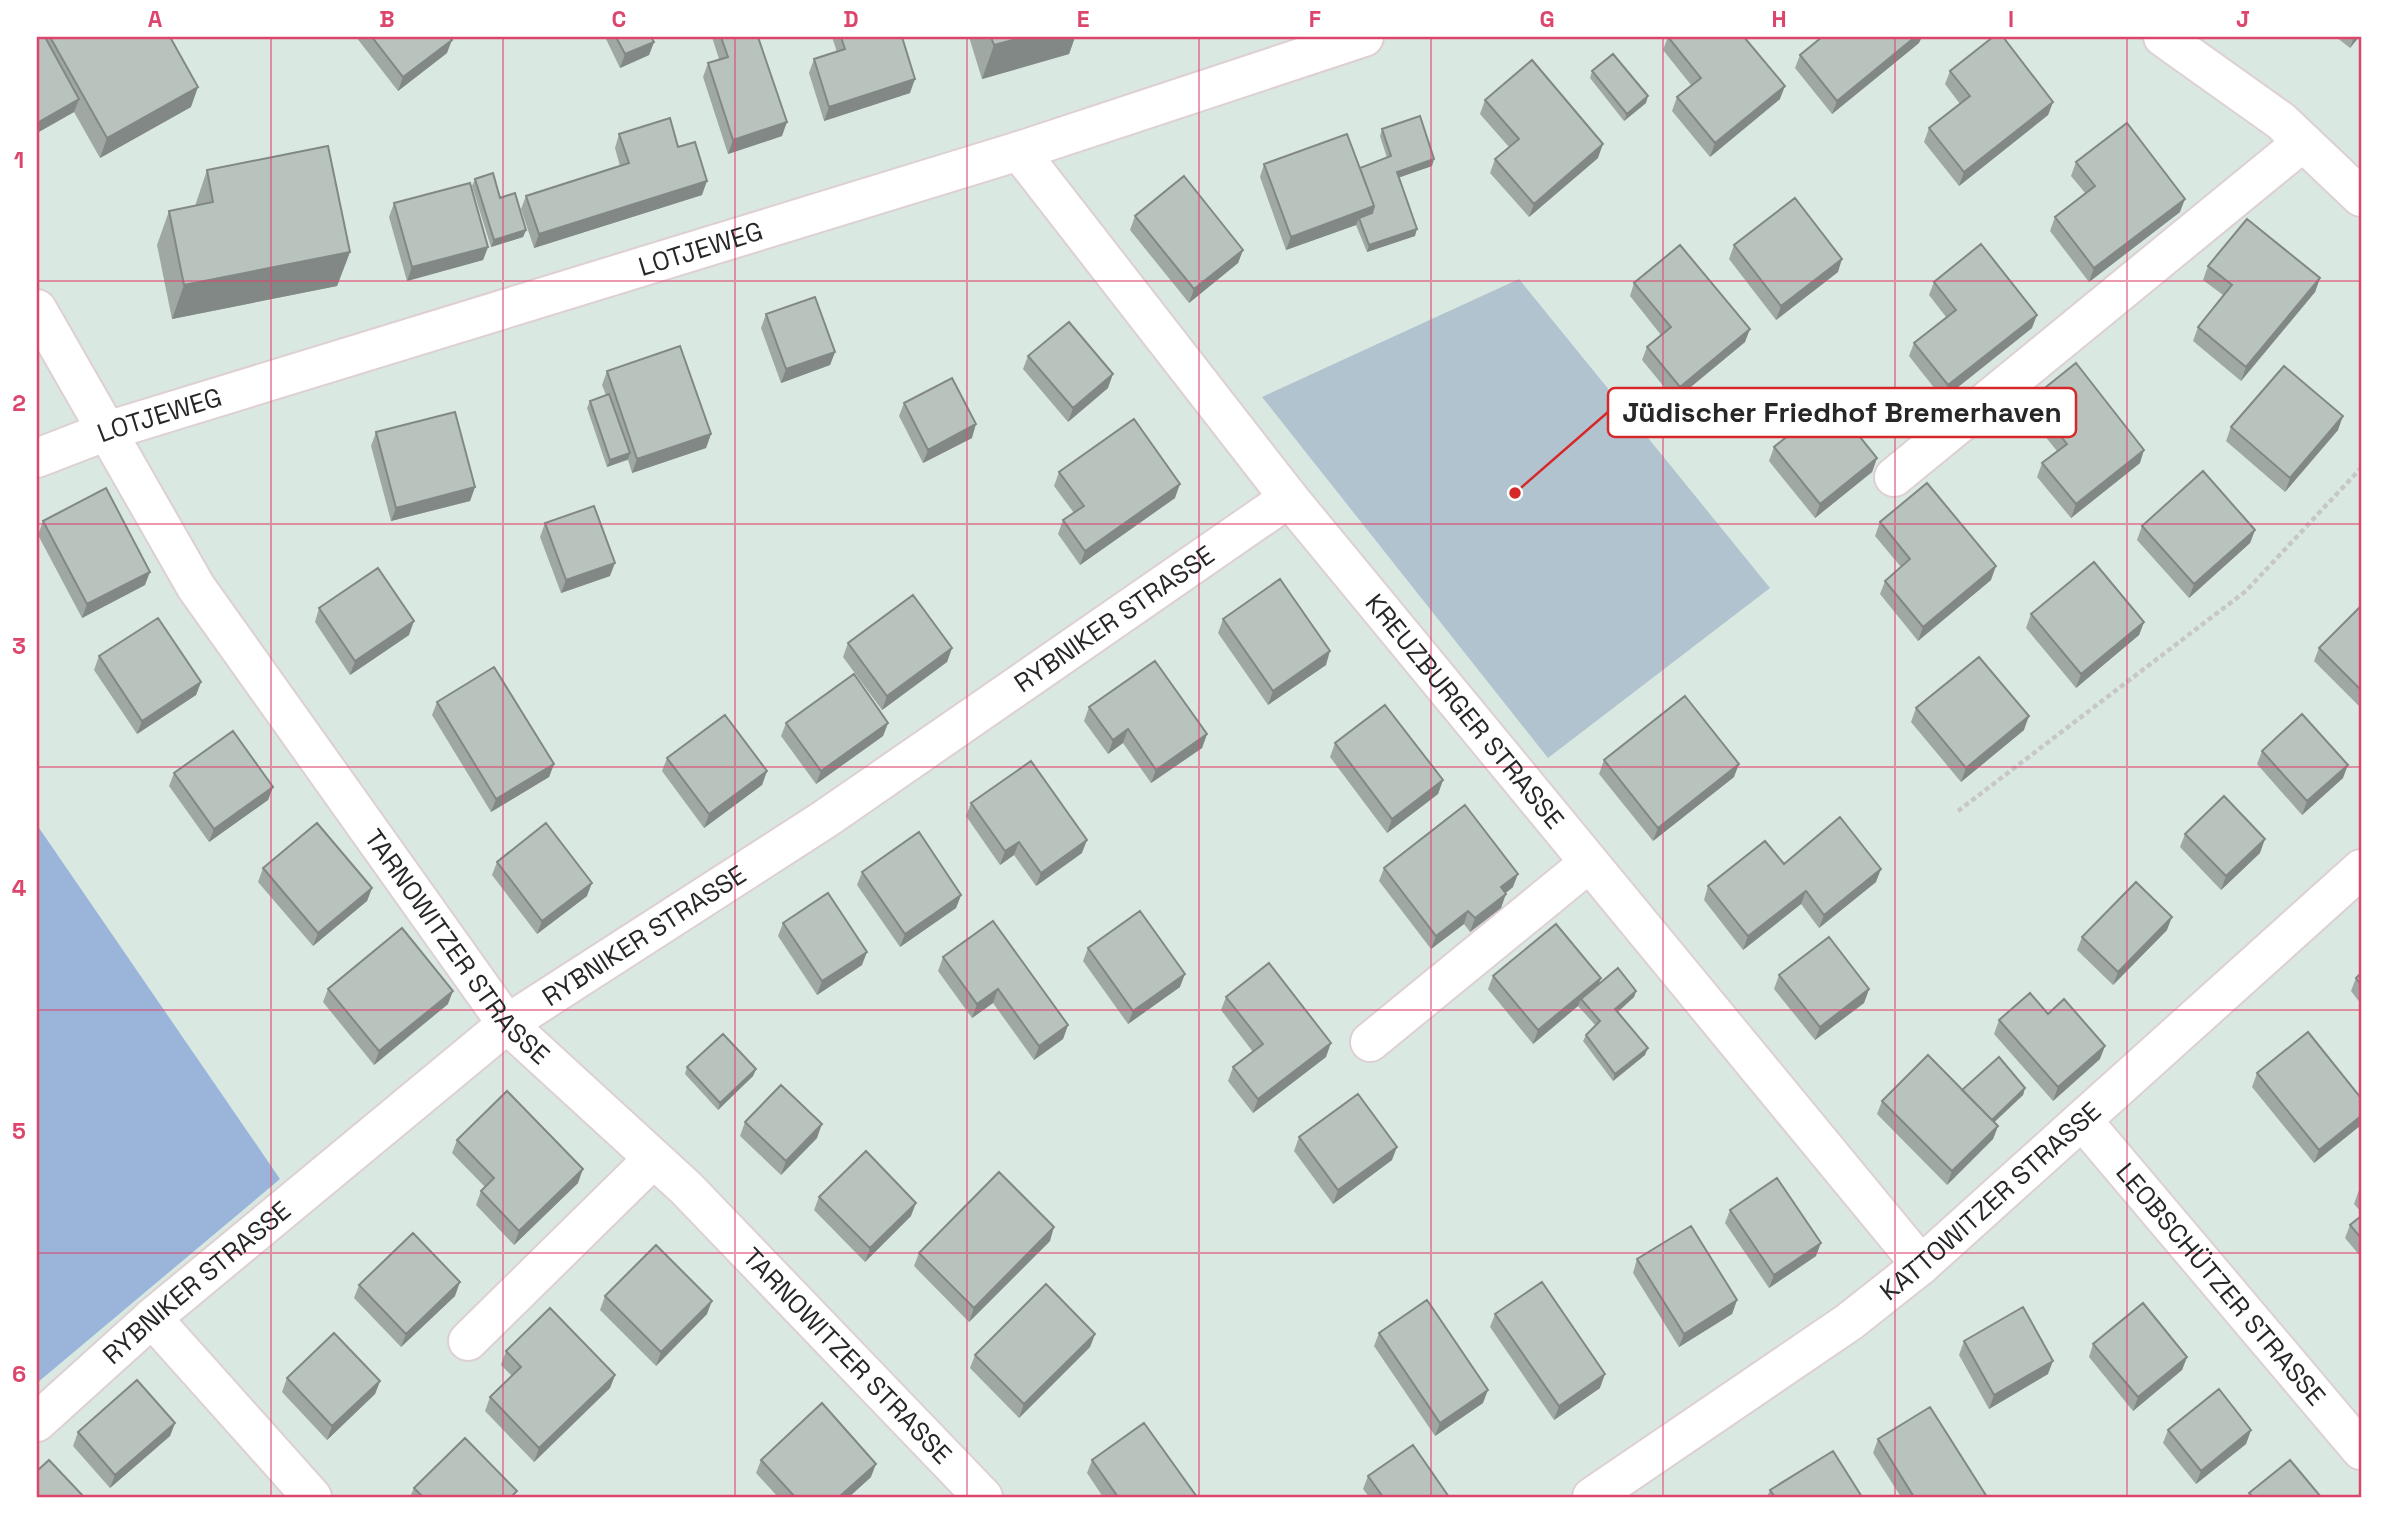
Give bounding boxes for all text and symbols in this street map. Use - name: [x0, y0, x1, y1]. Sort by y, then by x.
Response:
- text: A: [148, 4, 163, 34]
- text: B: [379, 4, 395, 34]
- text: C: [612, 4, 626, 34]
- text: D: [843, 4, 859, 34]
- text: E: [1077, 4, 1089, 34]
- text: F: [1309, 4, 1321, 34]
- text: G: [1539, 4, 1555, 34]
- text: H: [1771, 4, 1787, 34]
- text: I: [2008, 4, 2014, 34]
- text: J: [2236, 4, 2250, 34]
- text: 1: [14, 145, 24, 175]
- street label: LOTJEWEG: [634, 214, 767, 284]
- street label: LOTJEWEG: [92, 380, 226, 450]
- text: 2: [12, 388, 26, 418]
- callout: Jüdischer Friedhof Bremerhaven: [1608, 388, 2076, 437]
- text: Jüdischer Friedhof Bremerhaven: [1622, 394, 2062, 430]
- street label: RYBNIKER STRASSE: [1007, 538, 1221, 700]
- street label: KREUZBURGER STRASSE: [1358, 587, 1572, 836]
- text: 3: [12, 631, 26, 661]
- street label: TARNOWITZER STRASSE: [357, 822, 557, 1072]
- street label: RYBNIKER STRASSE: [536, 857, 752, 1014]
- text: 4: [12, 873, 27, 903]
- street label: KATTOWITZER STRASSE: [1873, 1094, 2108, 1308]
- text: 5: [12, 1116, 26, 1146]
- street label: LEOBSCHÜTZER STRASSE: [2109, 1156, 2333, 1413]
- street label: RYBNIKER STRASSE: [95, 1193, 298, 1372]
- street label: TARNOWITZER STRASSE: [735, 1240, 959, 1471]
- text: 6: [12, 1359, 26, 1389]

